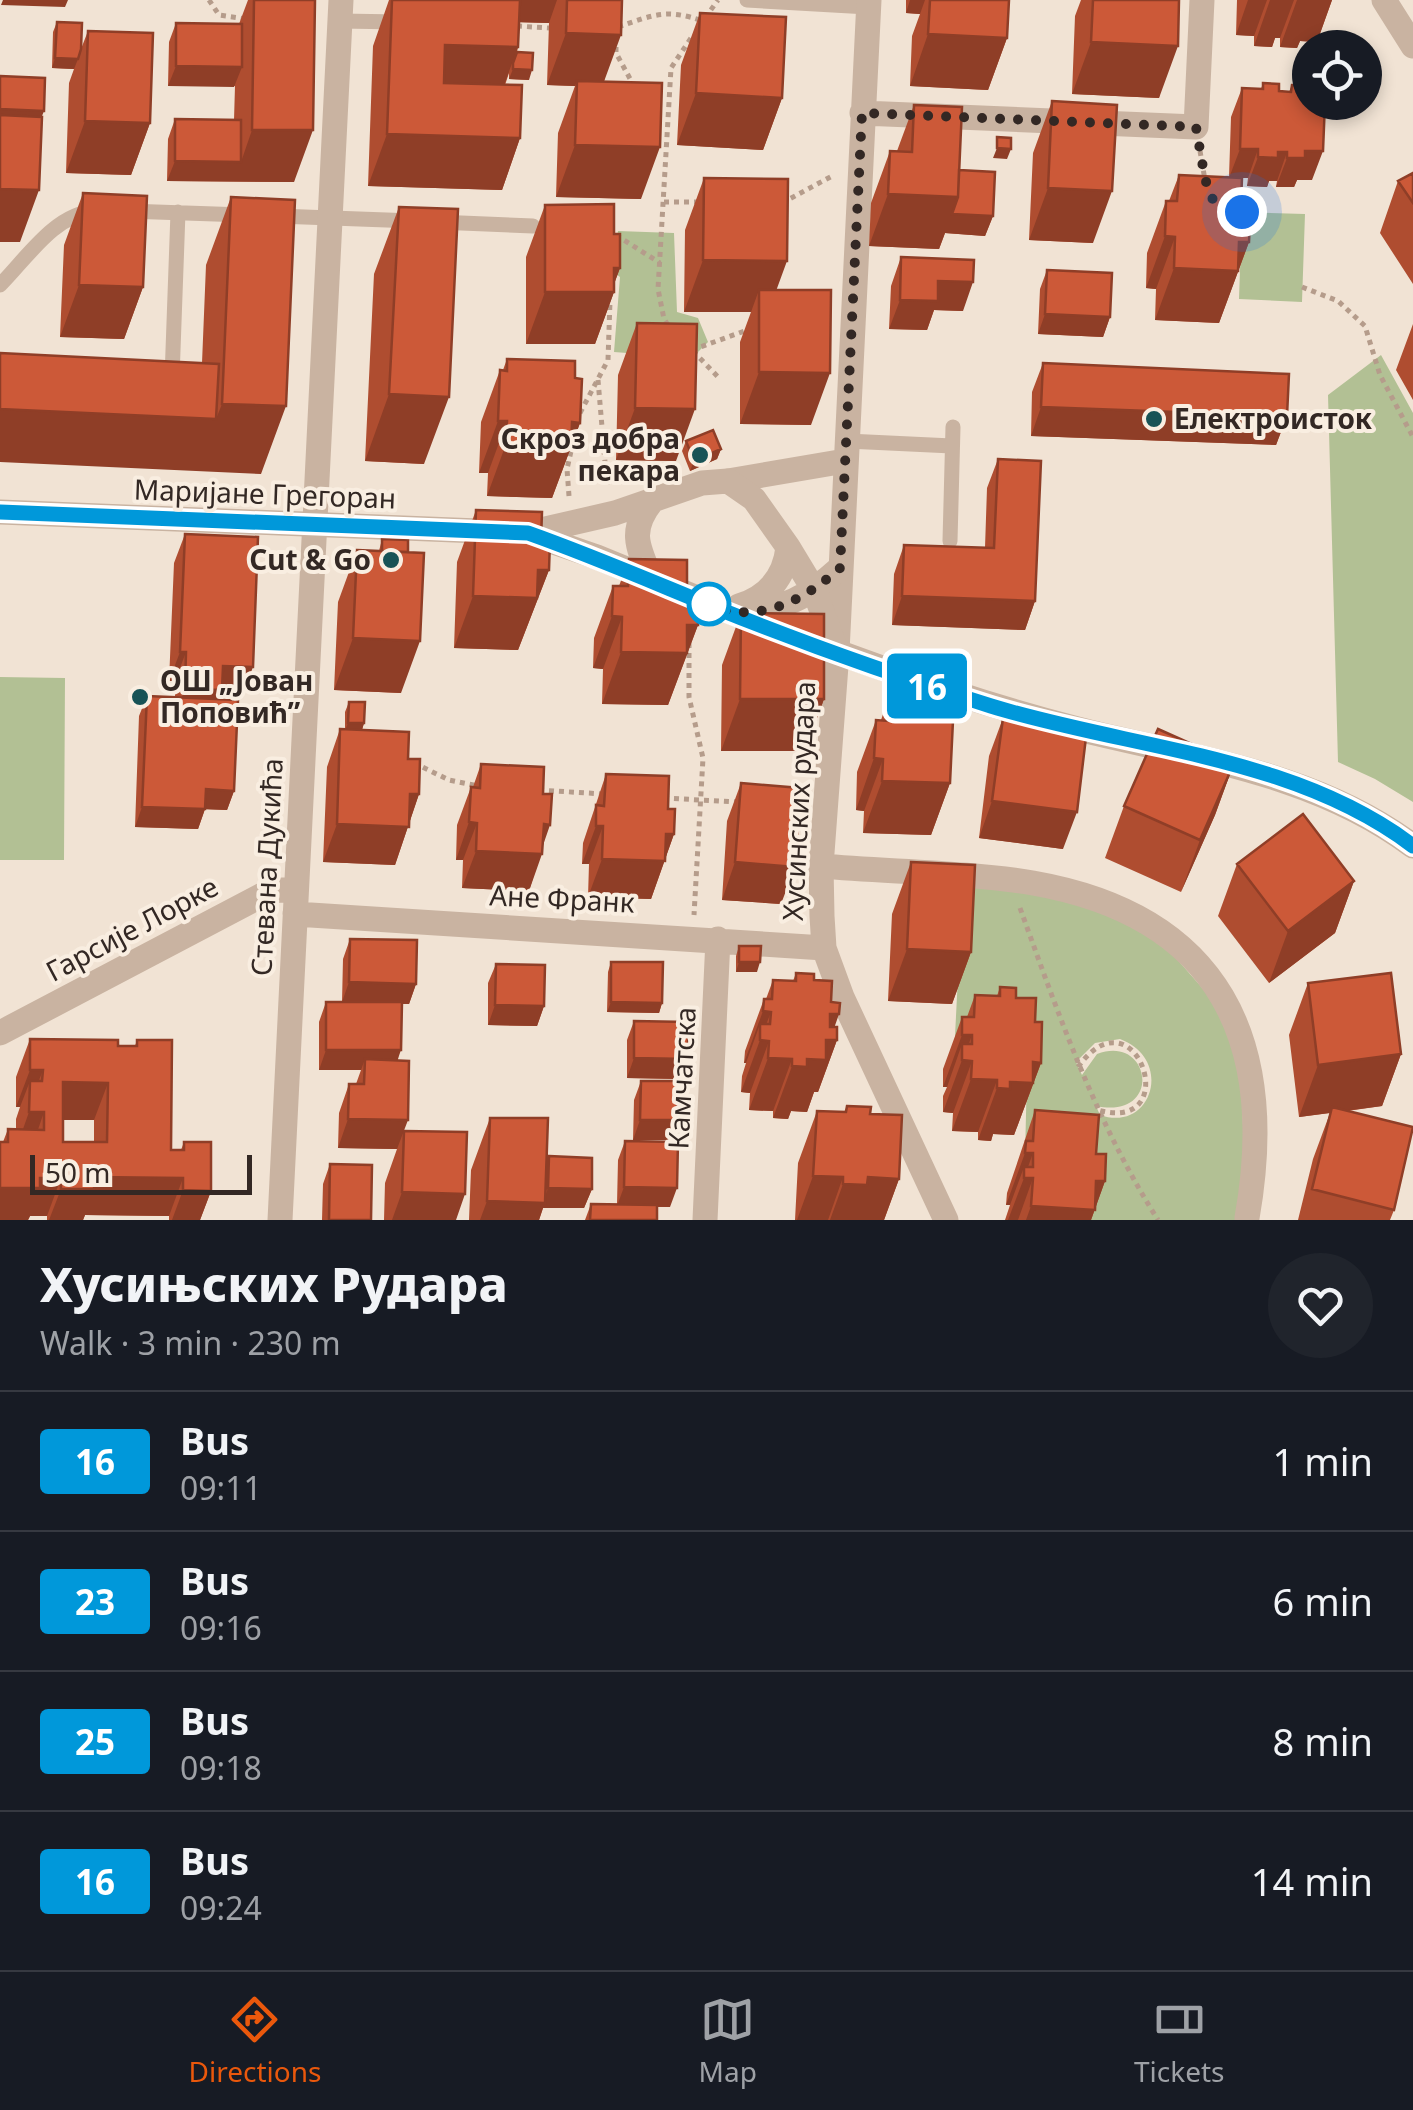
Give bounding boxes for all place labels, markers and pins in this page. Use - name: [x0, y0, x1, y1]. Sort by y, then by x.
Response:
- place label: Електроисток: [1174, 399, 1373, 437]
- marker: Електроисток: [1143, 408, 1165, 430]
- place label: Скроз добра пекара: [501, 419, 680, 489]
- marker: Скроз добра пекара: [689, 444, 711, 466]
- place label: Cut & Go: [249, 540, 371, 578]
- marker: Cut & Go: [380, 549, 402, 571]
- unlabelled marker: [688, 583, 730, 625]
- place label: ОШ „Јован Поповић”: [160, 661, 313, 731]
- marker: ОШ „Јован Поповић”: [129, 686, 151, 708]

